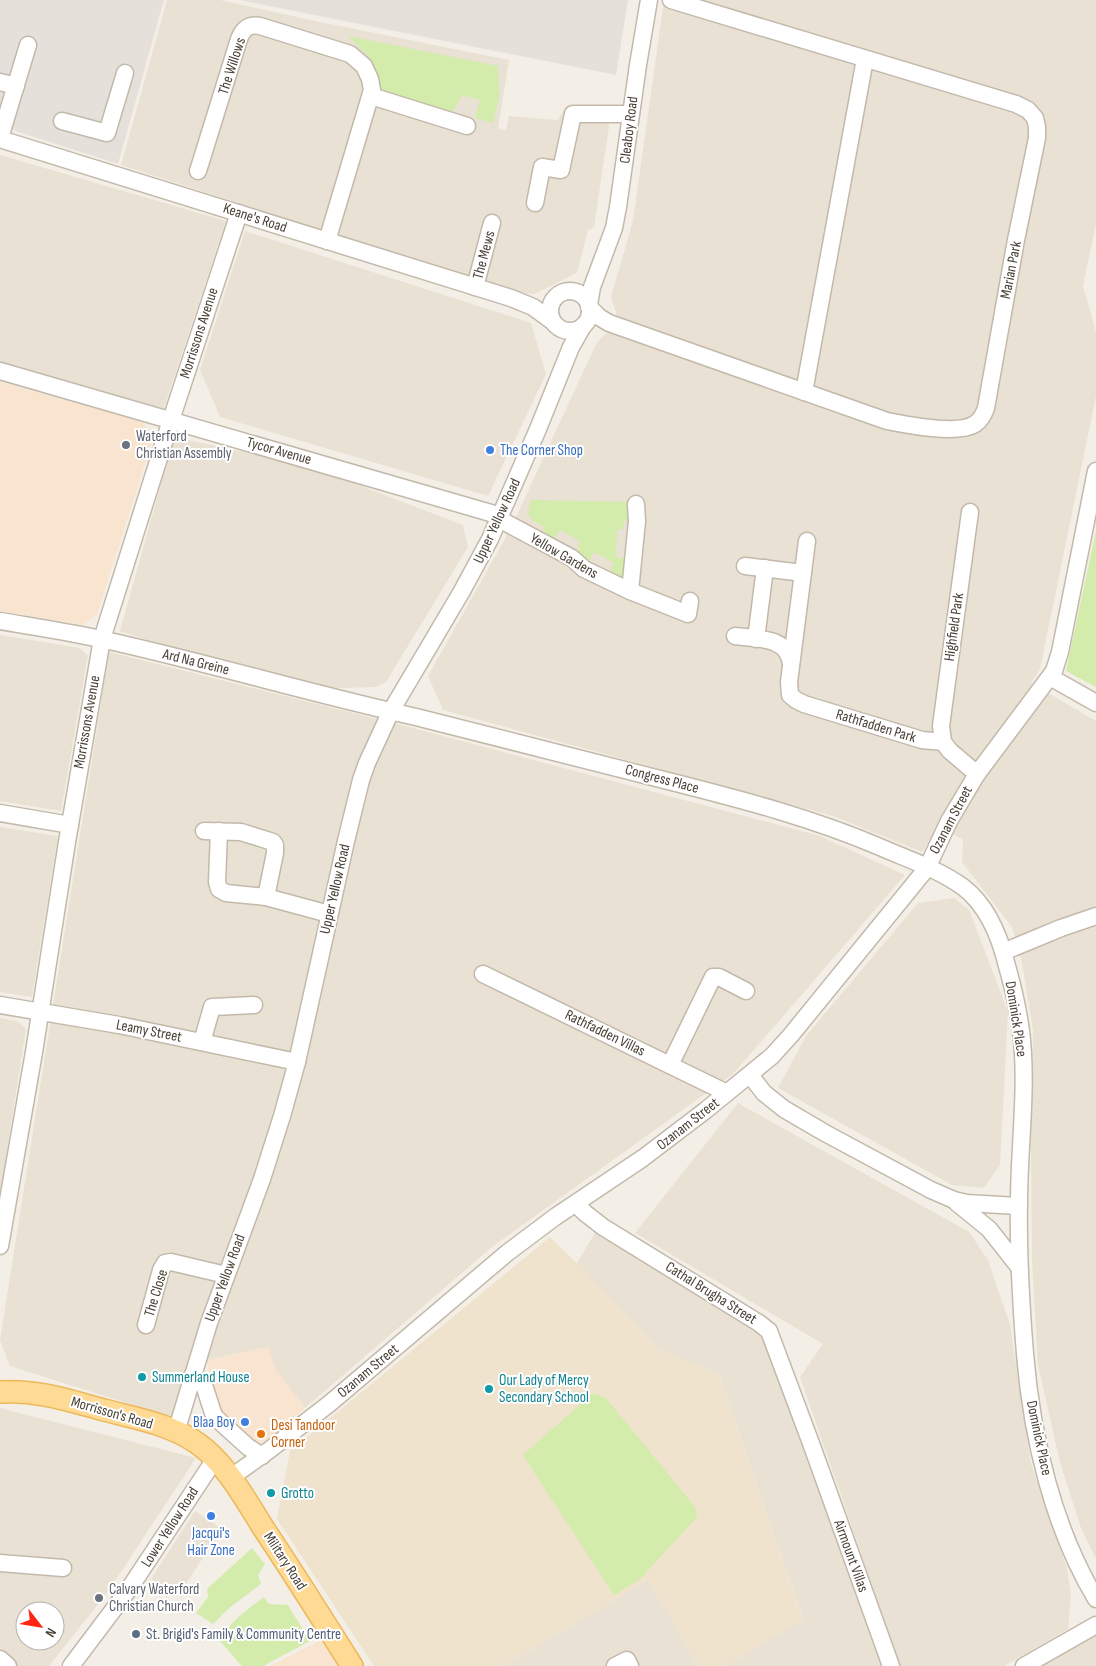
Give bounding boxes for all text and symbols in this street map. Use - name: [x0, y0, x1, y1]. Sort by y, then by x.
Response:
- street label: The Willows: [214, 35, 250, 97]
- street label: Cleaboy Road: [615, 95, 643, 165]
- street label: Keane's Road: [221, 199, 289, 237]
- street label: The Mews: [468, 229, 500, 281]
- street label: Marian Park: [996, 239, 1026, 300]
- street label: Morrissons Avenue: [175, 285, 223, 381]
- place label: Waterford Christian Assembly: [136, 427, 232, 463]
- street label: Tycor Avenue: [244, 433, 314, 469]
- marker: Waterford Christian Assembly: [120, 439, 132, 451]
- place label: The Corner Shop: [500, 441, 583, 460]
- marker: The Corner Shop: [484, 444, 496, 456]
- street label: Upper Yellow Road: [469, 475, 525, 567]
- street label: Yellow Gardens: [527, 529, 601, 583]
- street label: Highfield Park: [940, 591, 968, 662]
- street label: Ard Na Greine: [160, 644, 231, 679]
- street label: Morrissons Avenue: [69, 674, 105, 770]
- street label: Rathfadden Park: [834, 705, 919, 747]
- street label: Congress Place: [623, 760, 701, 798]
- street label: Ozanam Street: [925, 782, 977, 857]
- street label: Upper Yellow Road: [315, 842, 355, 936]
- street label: Dominick Place: [1001, 980, 1031, 1058]
- street label: Rathfadden Villas: [562, 1005, 648, 1061]
- street label: Leamy Street: [114, 1015, 184, 1047]
- street label: Ozanam Street: [653, 1093, 724, 1154]
- street label: Upper Yellow Road: [200, 1232, 250, 1324]
- street label: Cathal Brugha Street: [662, 1257, 761, 1329]
- street label: The Close: [140, 1267, 172, 1319]
- street label: Ozanam Street: [333, 1340, 403, 1402]
- place label: Summerland House: [152, 1368, 249, 1387]
- marker: Summerland House: [136, 1371, 148, 1383]
- place label: Our Lady of Mercy Secondary School: [499, 1371, 589, 1407]
- marker: Our Lady of Mercy Secondary School: [483, 1383, 495, 1395]
- street label: Morrisson's Road: [69, 1392, 155, 1434]
- street label: Dominick Place: [1022, 1399, 1056, 1477]
- place label: Blaa Boy: [193, 1413, 235, 1432]
- marker: Blaa Boy: [239, 1416, 251, 1428]
- place label: Desi Tandoor Corner: [271, 1416, 336, 1452]
- marker: Desi Tandoor Corner: [255, 1428, 267, 1440]
- street label: Lower Yellow Road: [137, 1483, 203, 1571]
- place label: Grotto: [281, 1484, 314, 1503]
- marker: Grotto: [265, 1487, 277, 1499]
- marker: Jacqui's Hair Zone: [205, 1510, 217, 1522]
- street label: Airmount Villas: [829, 1516, 873, 1595]
- place label: Jacqui's Hair Zone: [187, 1524, 235, 1560]
- street label: Military Road: [259, 1528, 311, 1594]
- place label: Calvary Waterford Christian Church: [109, 1580, 199, 1616]
- marker: Calvary Waterford Christian Church: [93, 1592, 105, 1604]
- north arrow: [15, 1601, 65, 1651]
- text: N: [42, 1625, 60, 1640]
- place label: St. Brigid's Family & Community Centre: [146, 1625, 341, 1644]
- marker: St. Brigid's Family & Community Centre: [130, 1628, 142, 1640]

